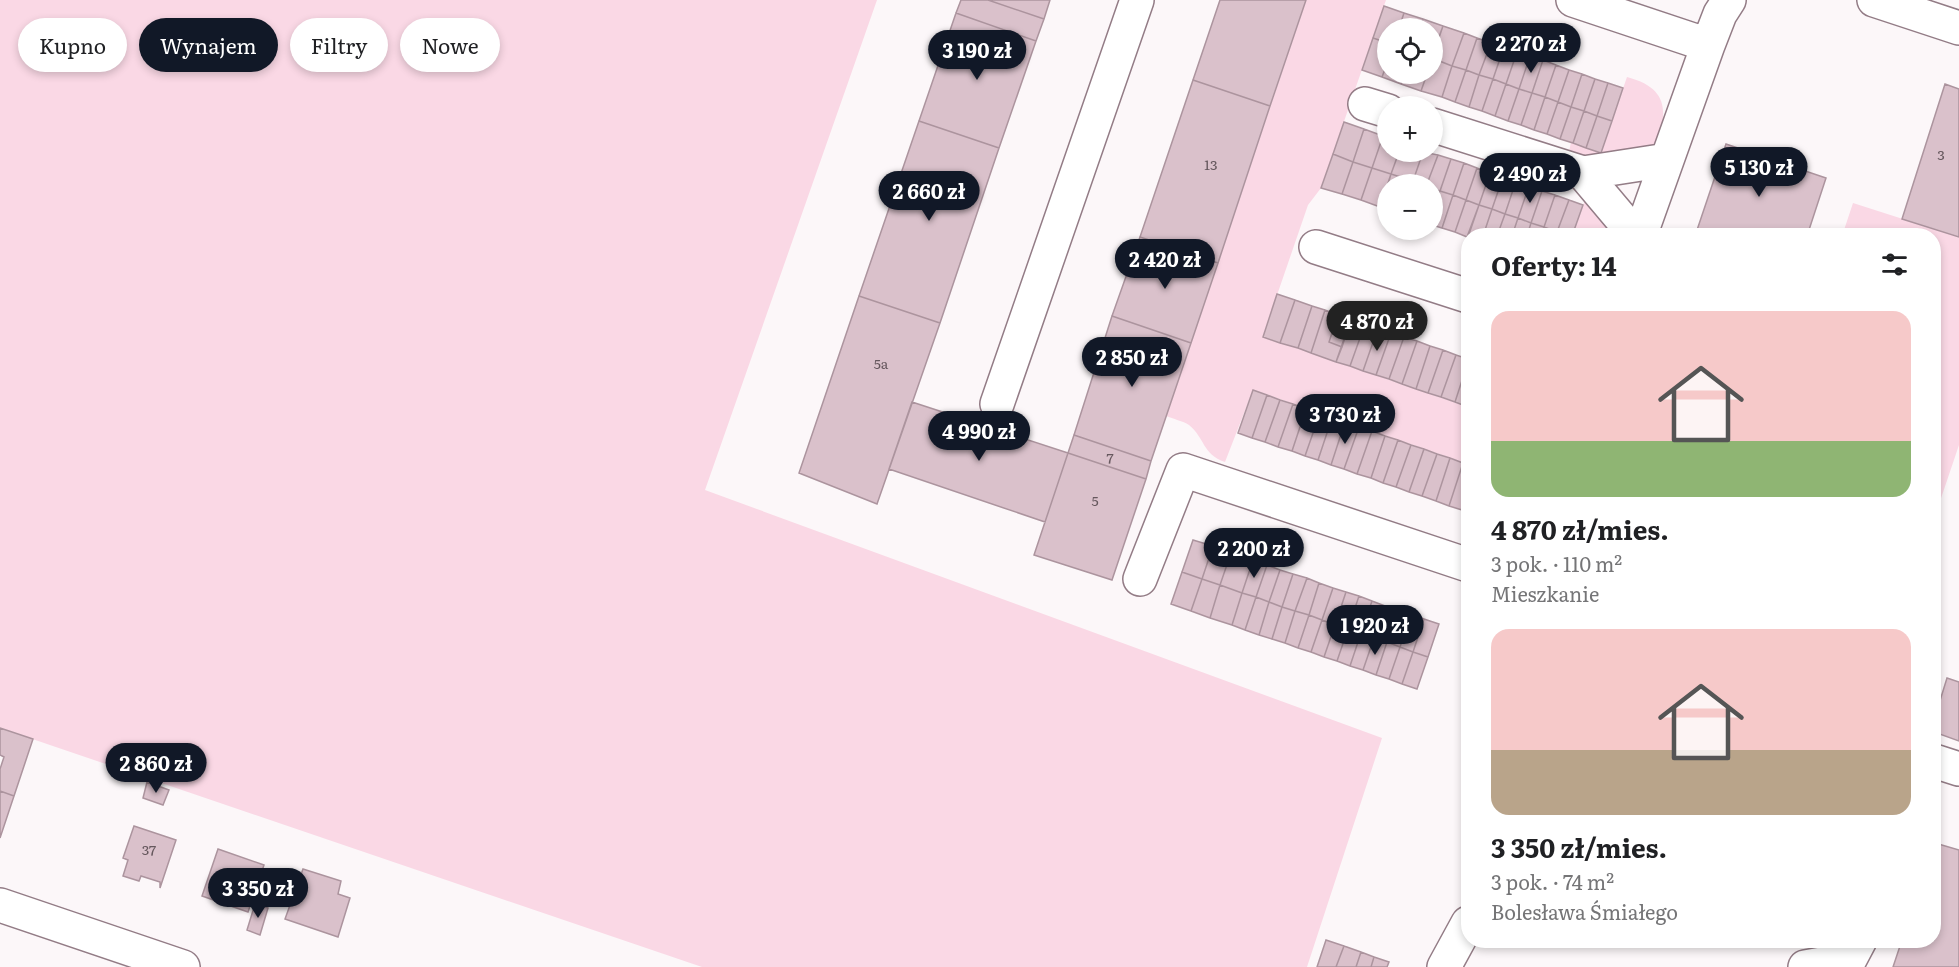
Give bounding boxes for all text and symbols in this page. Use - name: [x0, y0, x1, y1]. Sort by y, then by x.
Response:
- chip: Kupno: [18, 18, 127, 72]
- chip: Wynajem: [139, 18, 278, 72]
- chip: Filtry: [290, 18, 388, 72]
- chip: Nowe: [400, 18, 500, 72]
- map controls: [1377, 18, 1443, 240]
- button: locate: [1377, 18, 1443, 84]
- pin: 2 270 zł: [1469, 23, 1593, 74]
- text: 2 270 zł: [1496, 27, 1566, 57]
- pin: 3 190 zł: [915, 30, 1039, 81]
- text: 3 190 zł: [942, 34, 1012, 64]
- button: +: [1377, 96, 1443, 162]
- house number: 3: [1937, 144, 1945, 164]
- pin: 5 130 zł: [1697, 147, 1821, 198]
- text: 5 130 zł: [1725, 151, 1794, 181]
- pin: 2 490 zł: [1468, 153, 1592, 204]
- house number: 13: [1204, 154, 1218, 174]
- text: 2 490 zł: [1494, 157, 1567, 187]
- pin: 2 660 zł: [867, 171, 991, 222]
- button: −: [1377, 174, 1443, 240]
- text: 2 660 zł: [893, 175, 965, 205]
- pin: 2 420 zł: [1103, 239, 1227, 290]
- text: 2 420 zł: [1129, 243, 1201, 273]
- text: Oferty: 14: [1491, 245, 1617, 284]
- icon: filters: [1878, 248, 1911, 281]
- pin: 4 870 zł: [1315, 301, 1439, 352]
- text: 4 870 zł: [1340, 305, 1414, 335]
- pin: 2 850 zł: [1070, 337, 1194, 388]
- text: 2 850 zł: [1096, 341, 1168, 371]
- icon: home: [1647, 350, 1755, 458]
- house number: 5a: [874, 353, 889, 373]
- pin: 3 730 zł: [1283, 394, 1407, 445]
- text: 3 730 zł: [1309, 398, 1381, 428]
- pin: 4 990 zł: [917, 411, 1041, 462]
- text: 4 990 zł: [942, 415, 1016, 445]
- house number: 7: [1106, 447, 1114, 467]
- house number: 5: [1091, 490, 1099, 510]
- text: 4 870 zł/mies.: [1491, 509, 1669, 548]
- pin: 2 200 zł: [1192, 528, 1316, 579]
- text: 2 200 zł: [1218, 532, 1290, 562]
- text: 3 pok. · 110 m²: [1491, 548, 1622, 578]
- text: Mieszkanie: [1491, 578, 1599, 608]
- pin: 1 920 zł: [1313, 605, 1437, 656]
- text: 1 920 zł: [1341, 609, 1409, 639]
- icon: home: [1647, 668, 1755, 776]
- pin: 2 860 zł: [94, 743, 218, 794]
- text: 2 860 zł: [120, 747, 192, 777]
- text: 3 350 zł/mies.: [1491, 827, 1667, 866]
- house number: 37: [142, 839, 156, 859]
- text: 3 pok. · 74 m²: [1491, 866, 1614, 896]
- pin: 3 350 zł: [196, 868, 320, 919]
- text: 3 350 zł: [222, 872, 294, 902]
- text: Bolesława Śmiałego: [1491, 896, 1678, 926]

